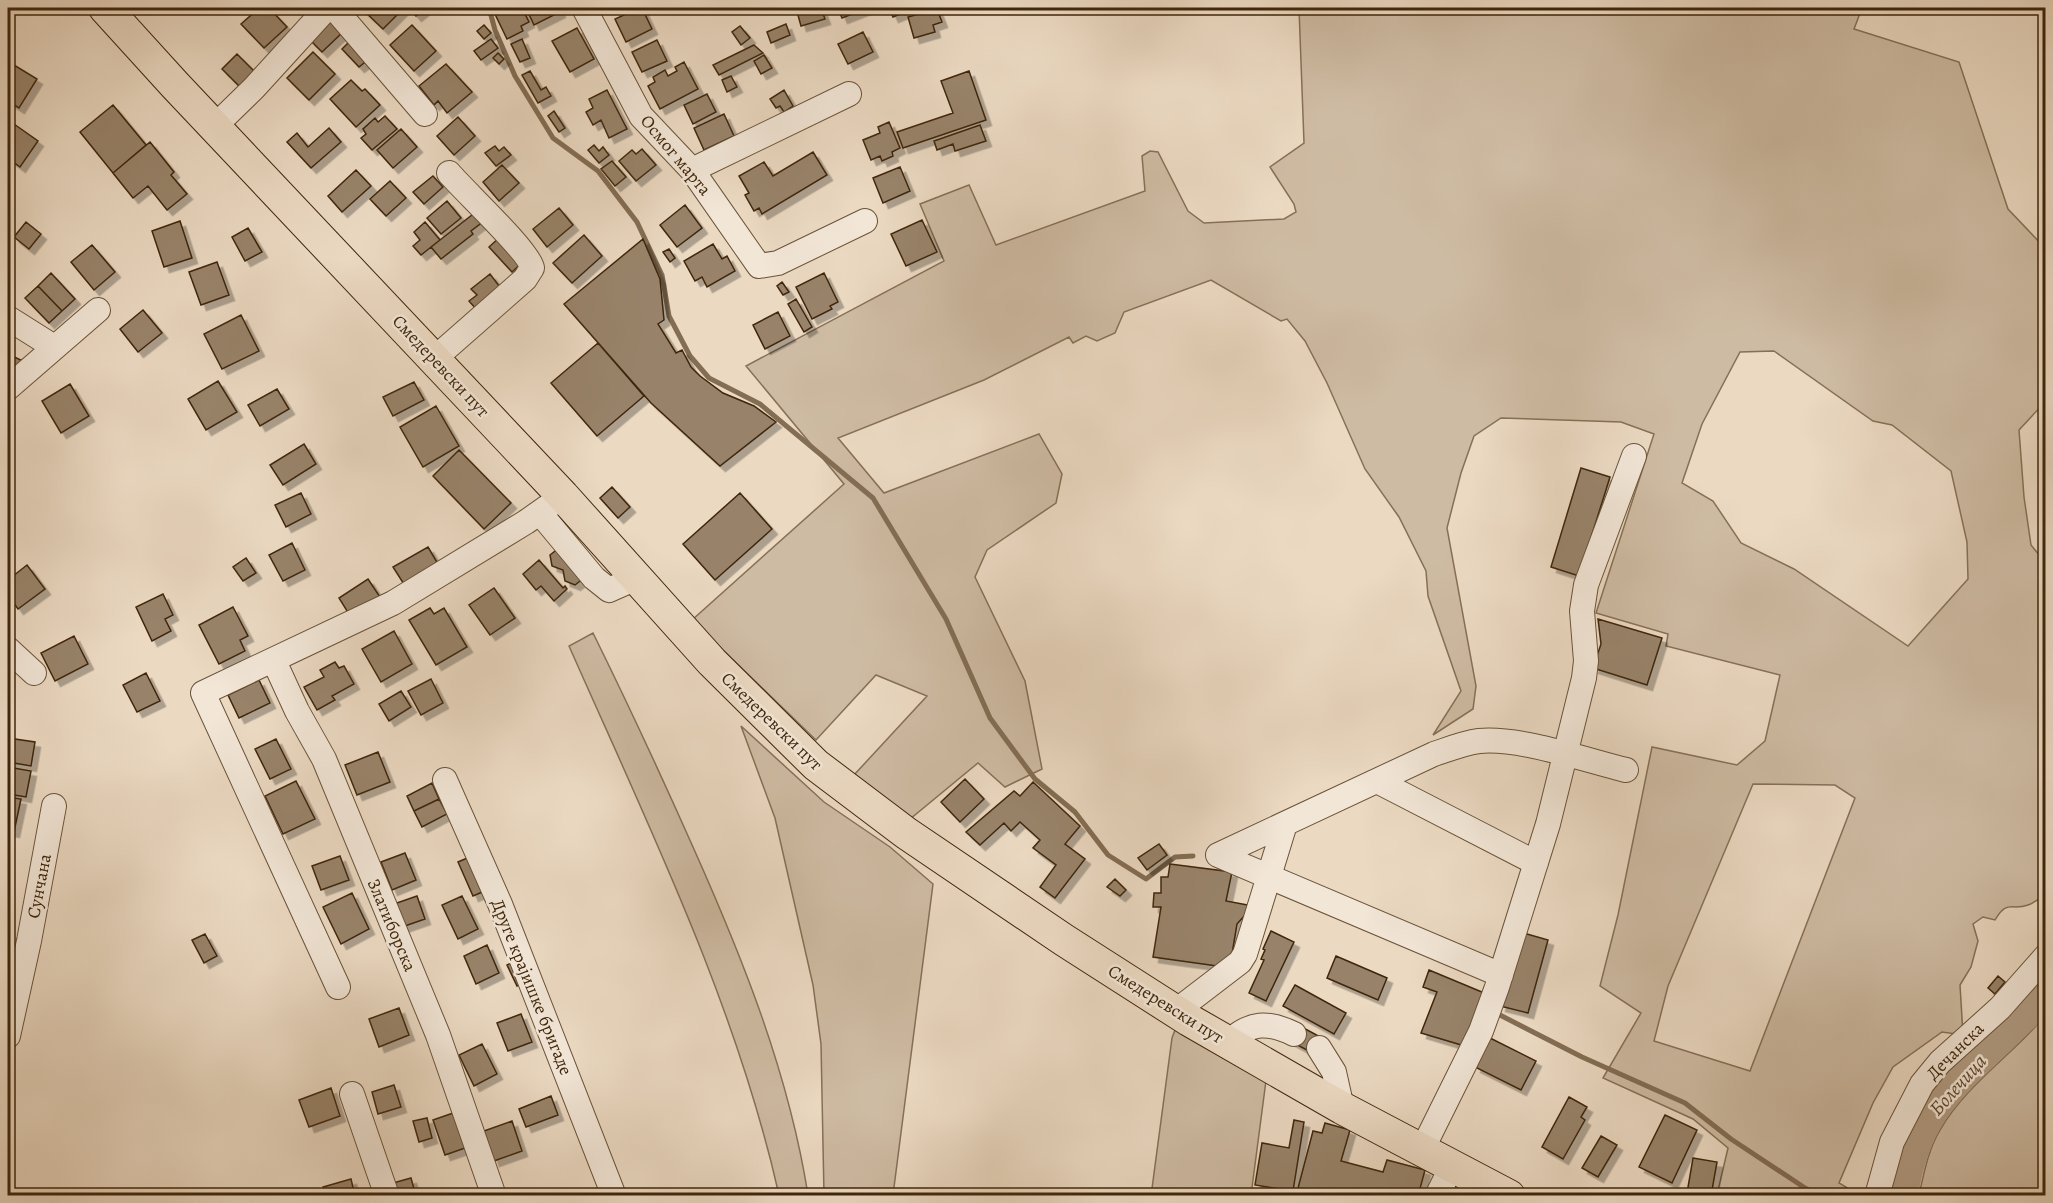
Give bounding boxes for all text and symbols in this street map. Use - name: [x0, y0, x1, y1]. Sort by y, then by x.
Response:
- street label: Осмог марта: [635, 110, 717, 201]
- street label: Смедеревски пут: [387, 310, 495, 422]
- street label: Смедеревски пут: [716, 666, 828, 776]
- street label: Сунчана: [21, 851, 57, 920]
- street label: Златиборска: [362, 875, 423, 976]
- street label: Друге крајишке бригаде: [486, 895, 578, 1079]
- street label: Смедеревски пут: [1104, 959, 1228, 1049]
- street label: Дечанска: [1921, 1017, 1989, 1085]
- water label: Болечица: [1923, 1049, 1993, 1121]

